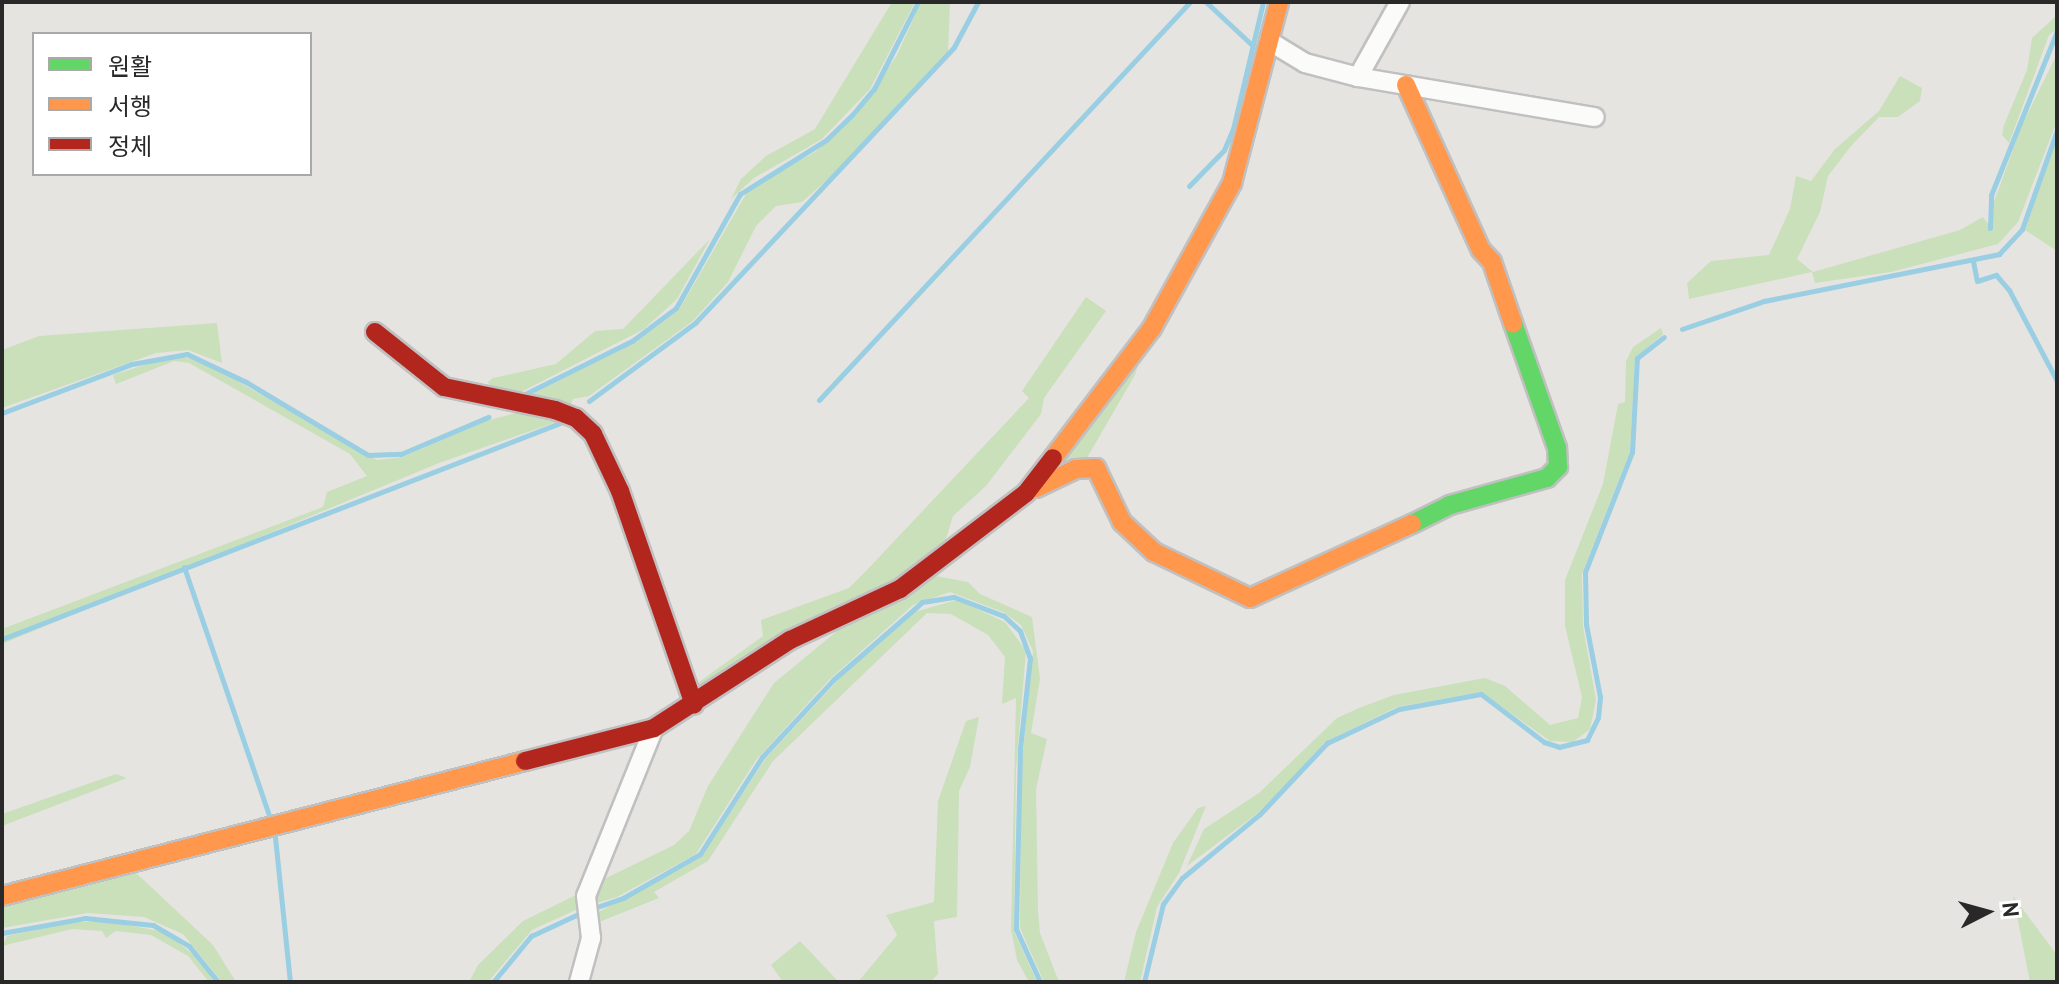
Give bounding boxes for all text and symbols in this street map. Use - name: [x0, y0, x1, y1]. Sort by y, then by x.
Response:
- legend: [32, 32, 312, 176]
- text: 원활: [108, 51, 152, 82]
- text: 서행: [108, 91, 152, 122]
- text: 정체: [108, 131, 152, 162]
- north arrow: [1947, 872, 2027, 952]
- text: N: [1996, 901, 2026, 918]

